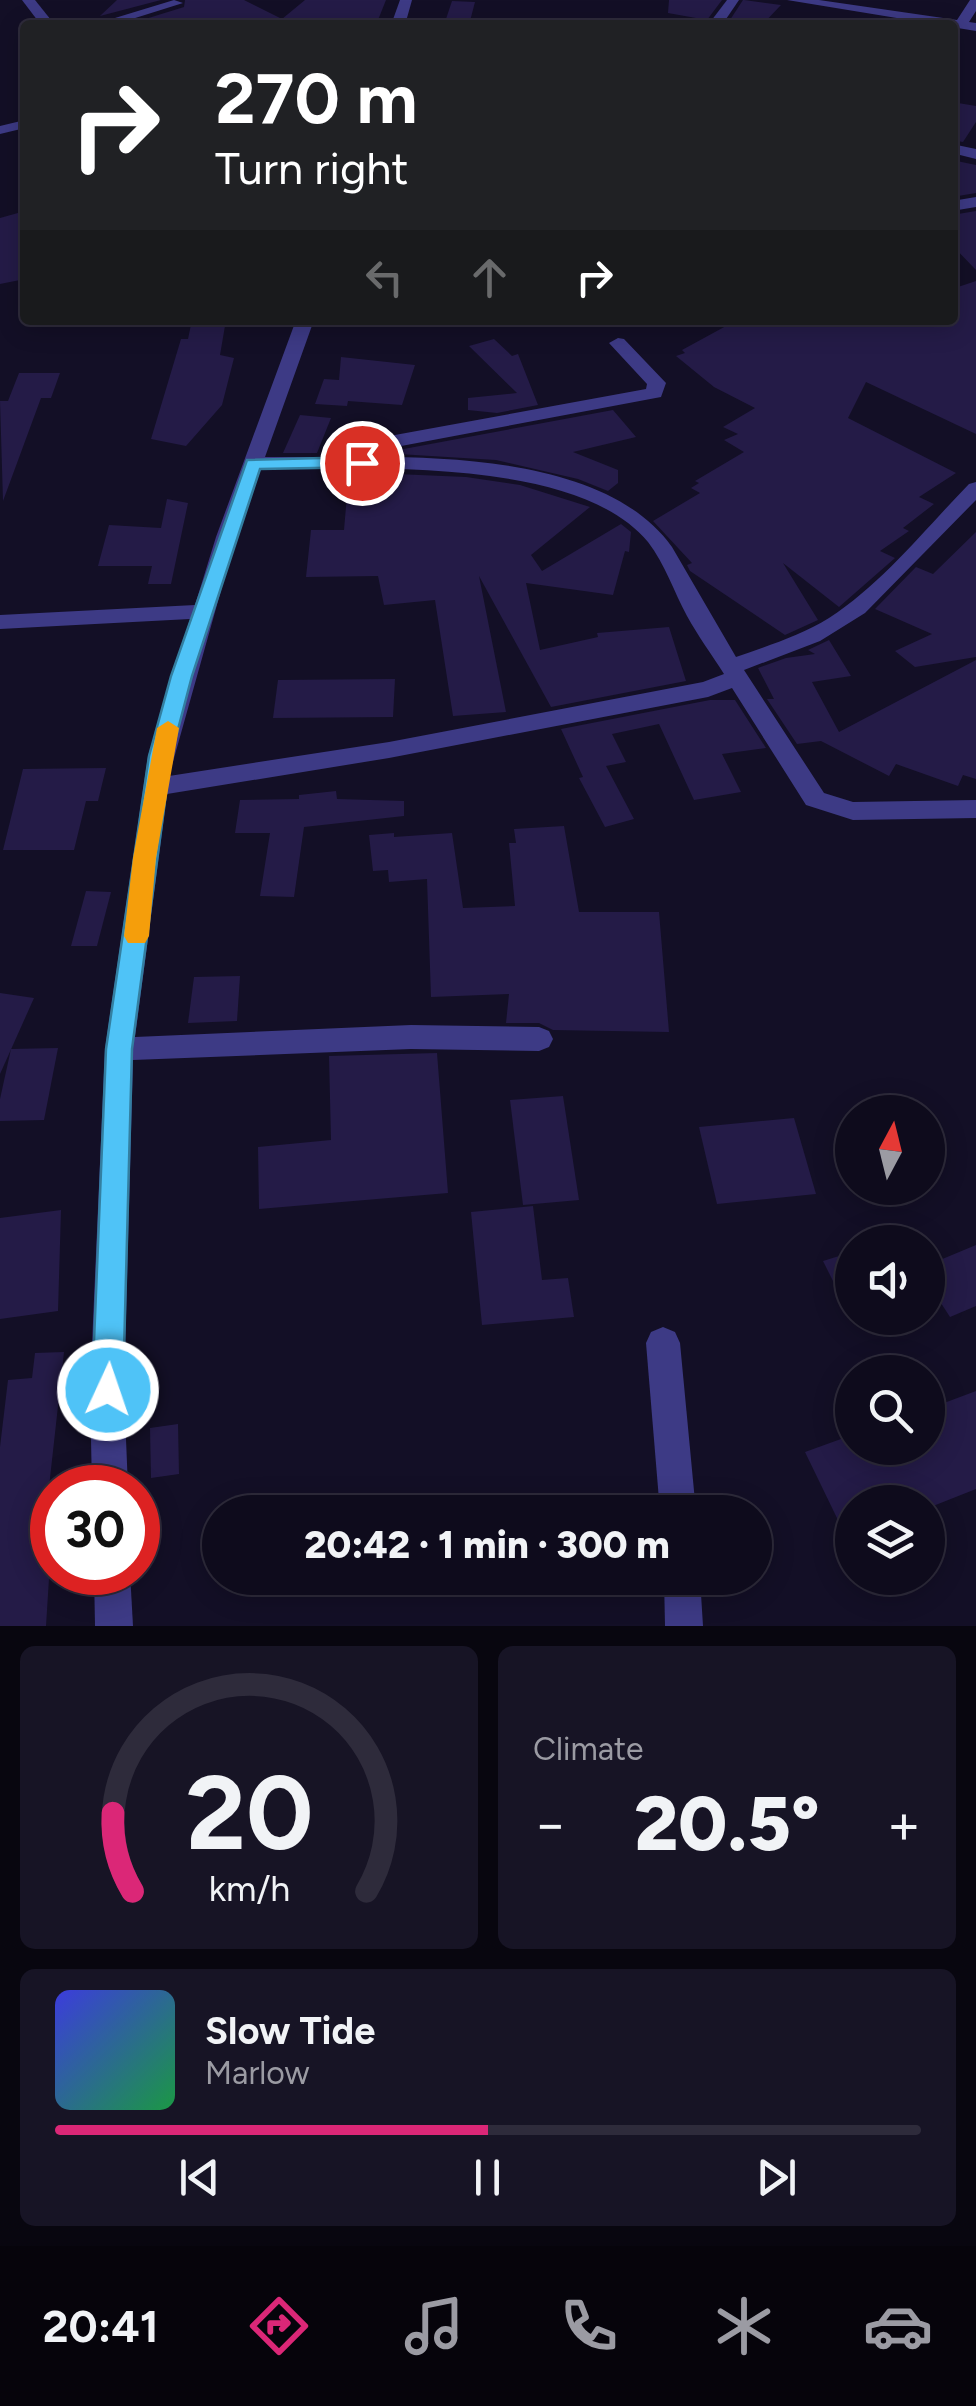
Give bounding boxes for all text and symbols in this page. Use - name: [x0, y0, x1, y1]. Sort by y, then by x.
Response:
- text: 270 m: [215, 56, 418, 141]
- icon: right: [50, 60, 180, 190]
- text: Turn right: [215, 141, 408, 195]
- icon: left: [357, 250, 412, 305]
- icon: ahead: [462, 250, 517, 305]
- icon: right: [567, 250, 622, 305]
- pin: [320, 421, 405, 506]
- icon: arrive: [335, 436, 390, 491]
- north arrow: [835, 1095, 945, 1205]
- map controls: [835, 1095, 945, 1595]
- button: sound: [835, 1225, 945, 1335]
- position arrow: [56, 1338, 160, 1442]
- button: search: [835, 1355, 945, 1465]
- speed limit sign: 30: [30, 1465, 160, 1595]
- button: layers: [835, 1485, 945, 1595]
- text: 20:42 · 1 min · 300 m: [304, 1522, 670, 1568]
- text: Climate: [533, 1730, 644, 1768]
- text: 20: [185, 1750, 313, 1875]
- text: 20.5°: [634, 1779, 820, 1869]
- text: −: [533, 1791, 567, 1857]
- text: +: [887, 1791, 921, 1857]
- text: km/h: [208, 1867, 290, 1910]
- text: Slow Tide: [205, 2008, 375, 2054]
- text: Marlow: [205, 2054, 309, 2092]
- icon: previous: [172, 2150, 227, 2205]
- icon: pause: [460, 2150, 515, 2205]
- icon: next: [749, 2150, 804, 2205]
- icon: directions: [244, 2291, 314, 2361]
- icon: music: [399, 2291, 469, 2361]
- icon: phone: [554, 2291, 624, 2361]
- icon: climate: [709, 2291, 779, 2361]
- icon: car: [863, 2291, 933, 2361]
- text: 20:41: [42, 2299, 159, 2353]

